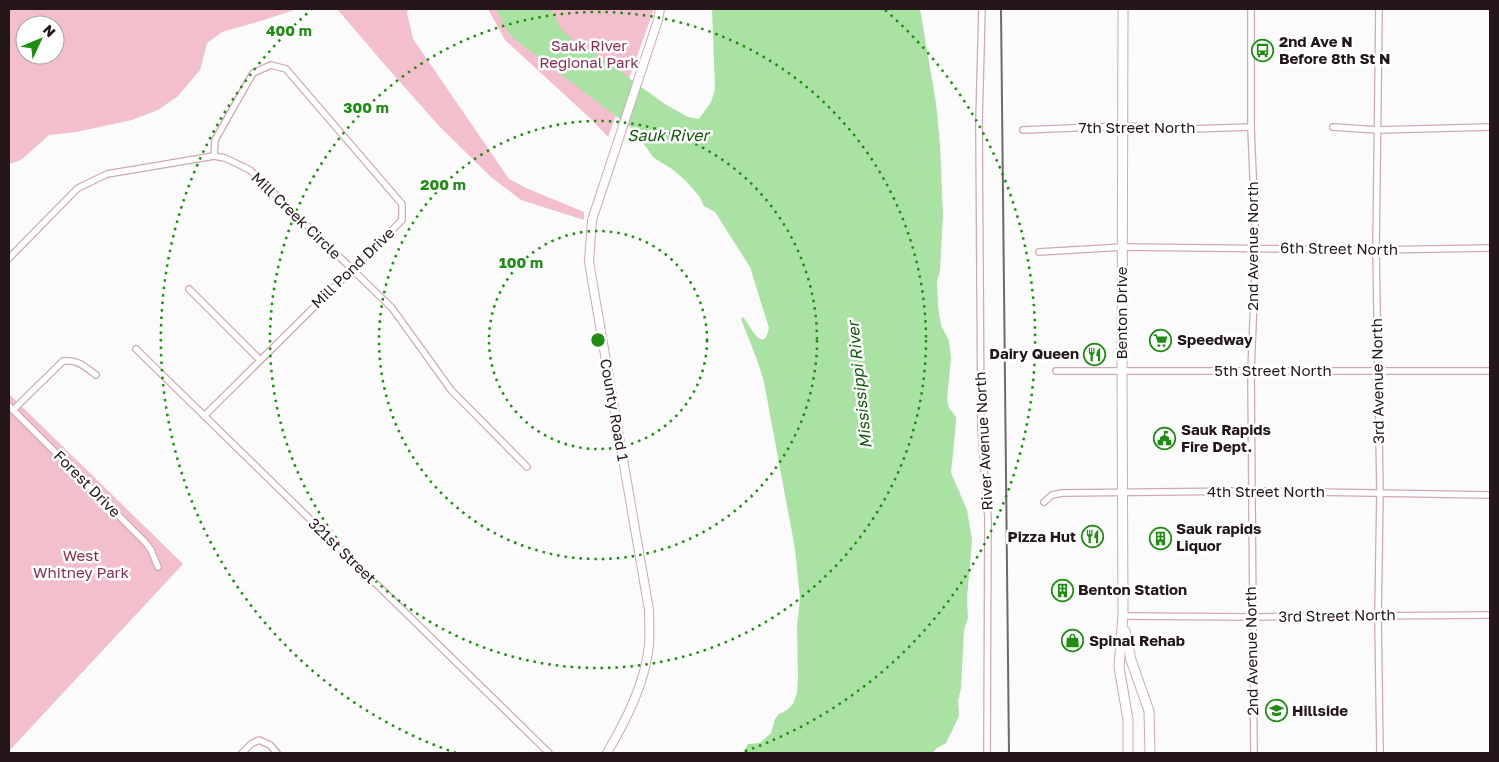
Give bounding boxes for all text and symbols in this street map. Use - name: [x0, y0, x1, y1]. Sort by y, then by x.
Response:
- north arrow: [15, 15, 65, 65]
- text: N: [40, 21, 60, 40]
- text: 400 m: [266, 21, 312, 39]
- place label: 2nd Ave N Before 8th St N: [1279, 32, 1390, 67]
- park label: Sauk River Regional Park: [539, 36, 639, 71]
- bus stop icon: 2nd Ave N Before 8th St N: [1251, 39, 1275, 63]
- text: 300 m: [343, 98, 389, 116]
- street label: 7th Street North: [1079, 118, 1195, 136]
- water label: Sauk River: [627, 125, 711, 145]
- street label: Mill Creek Circle: [248, 168, 345, 263]
- text: 200 m: [420, 175, 466, 193]
- street label: 2nd Avenue North: [1243, 181, 1261, 311]
- street label: Mill Pond Drive: [307, 223, 398, 311]
- street label: 6th Street North: [1280, 238, 1398, 258]
- text: 100 m: [499, 253, 543, 271]
- street label: Benton Drive: [1112, 266, 1130, 359]
- water label: Mississippi River: [842, 318, 876, 450]
- street label: 3rd Avenue North: [1367, 318, 1387, 444]
- supermarket icon: Speedway: [1149, 328, 1173, 352]
- place label: Speedway: [1177, 330, 1253, 348]
- centre of rings: [589, 331, 607, 349]
- restaurant icon: Dairy Queen: [1083, 342, 1107, 366]
- place label: Dairy Queen: [989, 344, 1079, 362]
- street label: County Road 1: [597, 357, 633, 462]
- street label: 5th Street North: [1214, 361, 1332, 379]
- street label: River Avenue North: [970, 371, 996, 511]
- place label: Sauk Rapids Fire Dept.: [1181, 420, 1271, 455]
- public building icon: Sauk Rapids Fire Dept.: [1153, 427, 1177, 451]
- street label: Forest Drive: [51, 446, 125, 521]
- street label: 4th Street North: [1207, 482, 1325, 500]
- street label: 321st Street: [305, 514, 380, 587]
- place label: Sauk rapids Liquor: [1176, 519, 1261, 554]
- restaurant icon: Pizza Hut: [1080, 525, 1104, 549]
- building icon: Sauk rapids Liquor: [1148, 526, 1172, 550]
- place label: Pizza Hut: [1008, 527, 1076, 545]
- park label: West Whitney Park: [33, 546, 129, 581]
- building icon: Benton Station: [1050, 578, 1074, 602]
- place label: Benton Station: [1078, 580, 1187, 598]
- street label: 2nd Avenue North: [1241, 586, 1261, 716]
- street label: 3rd Street North: [1278, 605, 1396, 625]
- shop icon: Spinal Rehab: [1061, 629, 1085, 653]
- place label: Spinal Rehab: [1089, 631, 1185, 649]
- school or university icon: Hillside: [1264, 699, 1288, 723]
- place label: Hillside: [1292, 701, 1348, 719]

